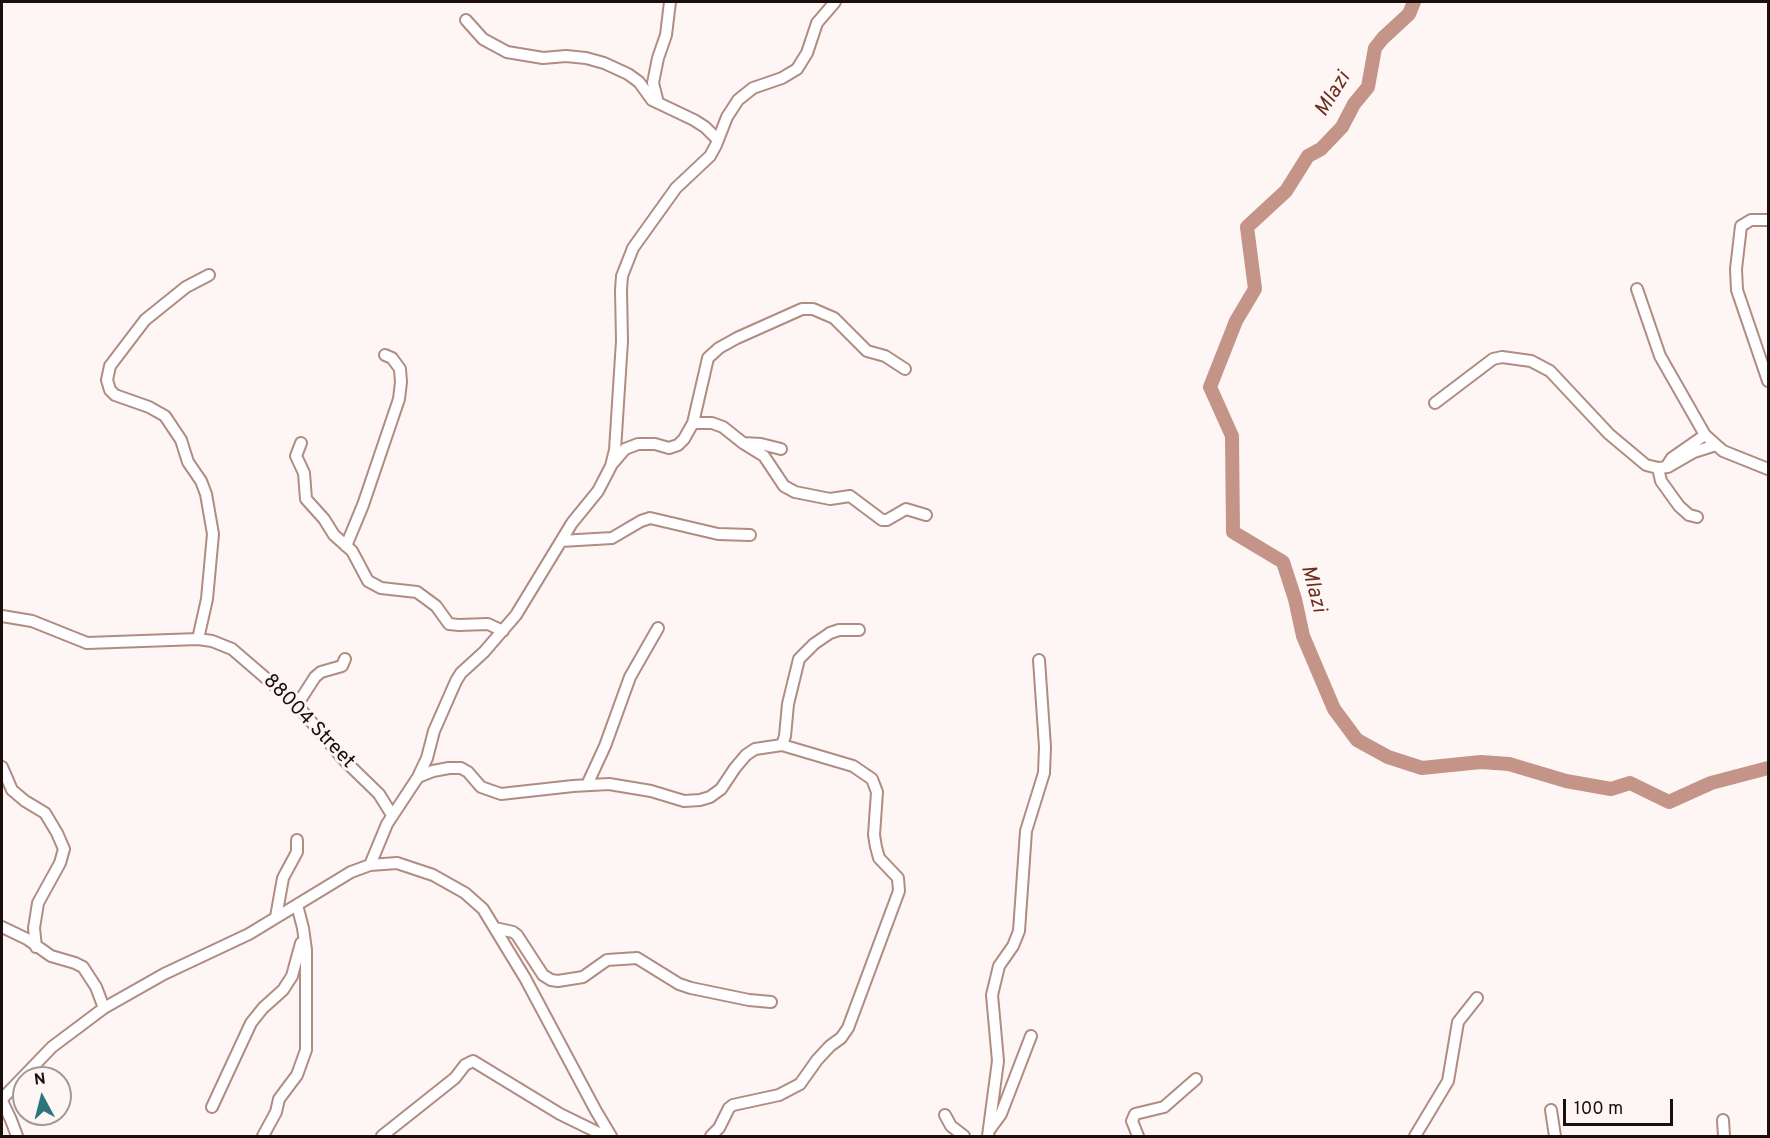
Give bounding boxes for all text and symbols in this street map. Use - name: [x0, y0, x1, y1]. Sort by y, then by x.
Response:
- water label: Mlazi: [1311, 68, 1357, 122]
- water label: Mlazi: [1294, 563, 1330, 615]
- street label: 88004 Street: [257, 670, 359, 774]
- north arrow: [12, 1066, 72, 1126]
- text: N: [33, 1069, 47, 1091]
- scale bar: [1566, 1087, 1676, 1125]
- text: 100 m: [1574, 1098, 1623, 1121]

